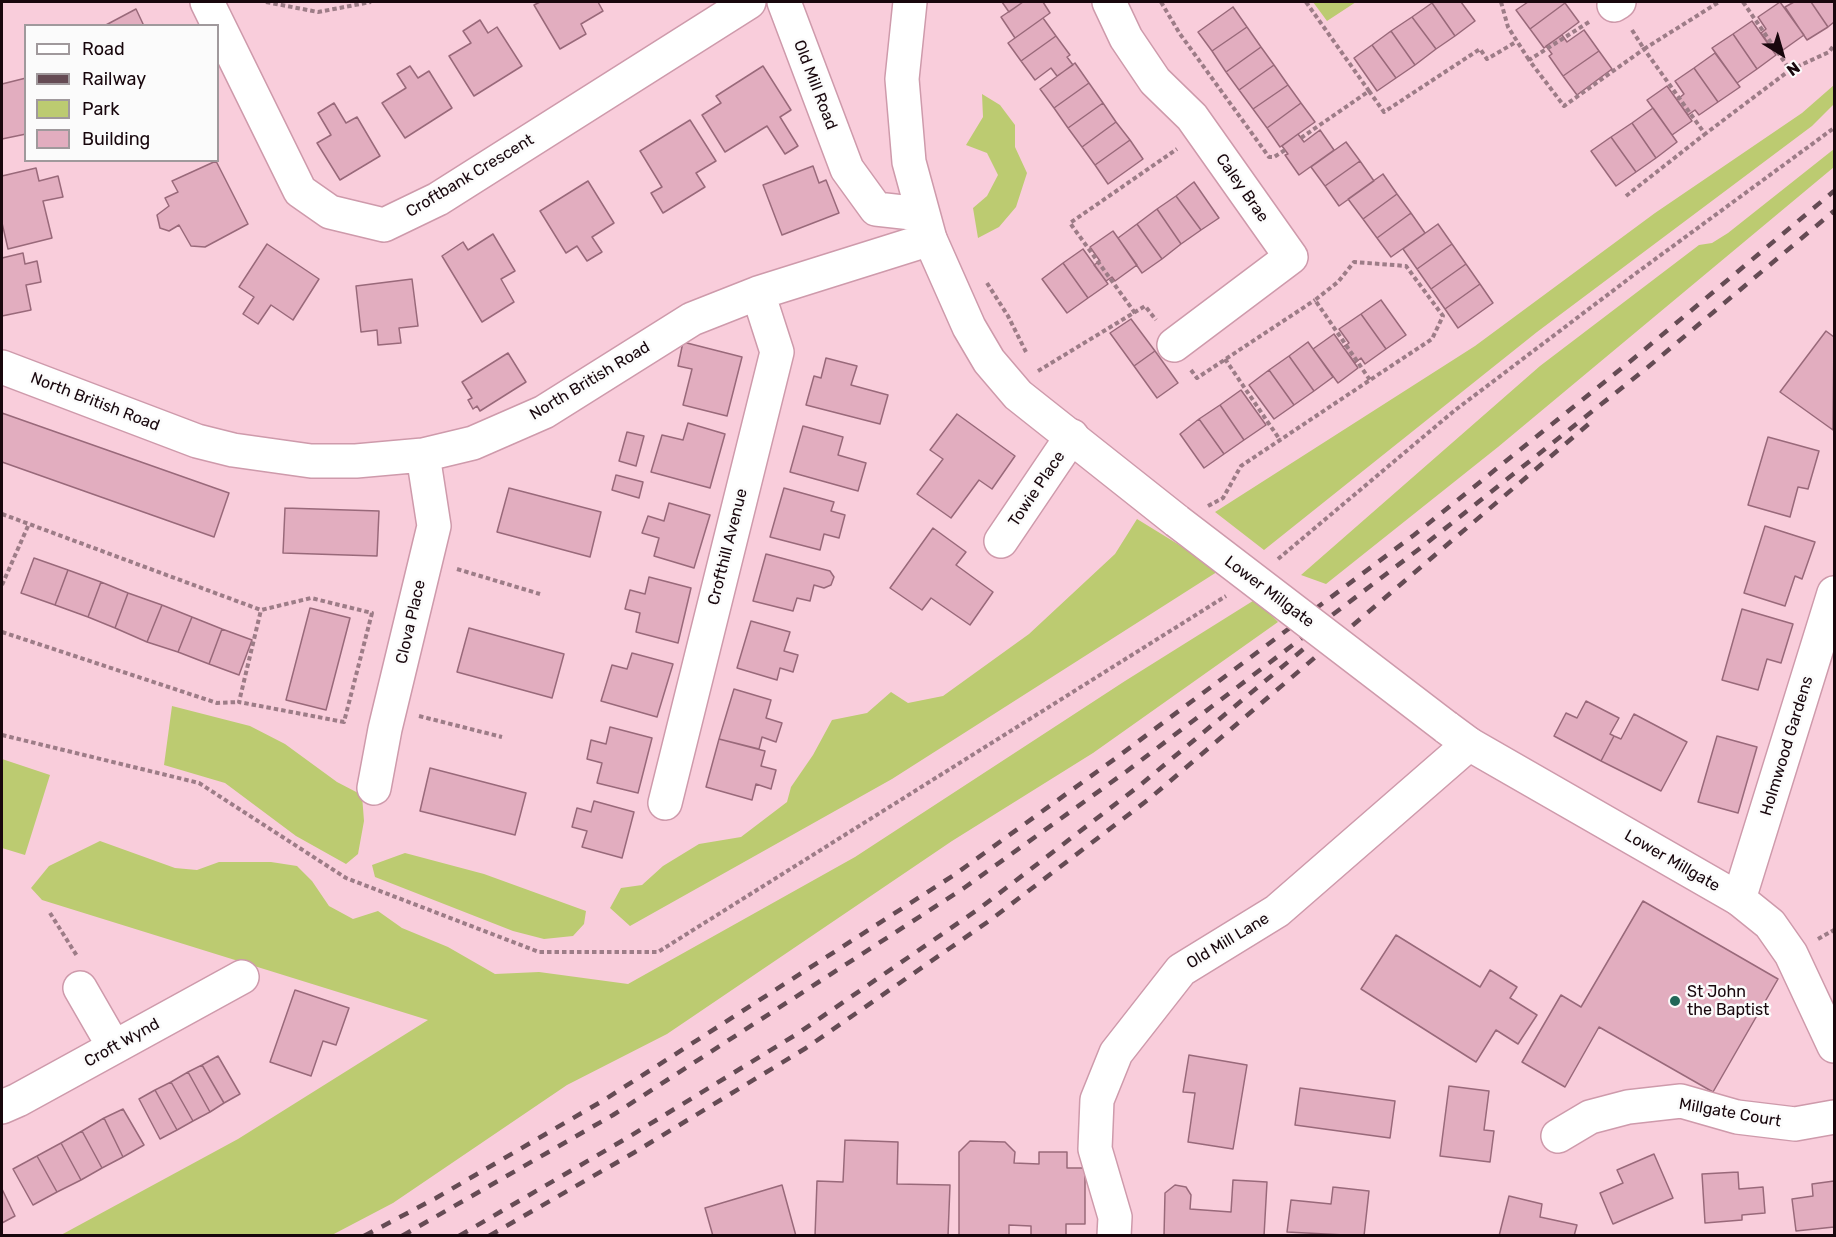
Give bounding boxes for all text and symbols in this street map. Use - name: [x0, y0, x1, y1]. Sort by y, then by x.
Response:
- legend: [24, 24, 219, 162]
- north arrow: [1752, 24, 1812, 84]
- text: Road: [82, 38, 125, 60]
- street label: Old Mill Road: [789, 38, 841, 132]
- text: N: [1783, 58, 1803, 80]
- text: Railway: [82, 68, 146, 90]
- text: Park: [82, 98, 119, 120]
- text: Building: [82, 128, 150, 150]
- street label: Croftbank Crescent: [403, 130, 537, 222]
- street label: Caley Brae: [1211, 150, 1273, 226]
- street label: North British Road: [526, 338, 654, 424]
- street label: North British Road: [28, 369, 162, 435]
- street label: Towie Place: [1005, 448, 1069, 530]
- street label: Crofthill Avenue: [704, 487, 752, 607]
- street label: Lower Millgate: [1220, 552, 1318, 632]
- street label: Clova Place: [392, 578, 430, 666]
- street label: Holmwood Gardens: [1757, 674, 1817, 818]
- street label: Lower Millgate: [1621, 826, 1723, 896]
- street label: Old Mill Lane: [1183, 909, 1273, 973]
- place label: St John the Baptist: [1687, 982, 1769, 1020]
- marker: St John the Baptist: [1668, 994, 1682, 1008]
- street label: Croft Wynd: [81, 1015, 163, 1071]
- street label: Millgate Court: [1677, 1095, 1783, 1131]

